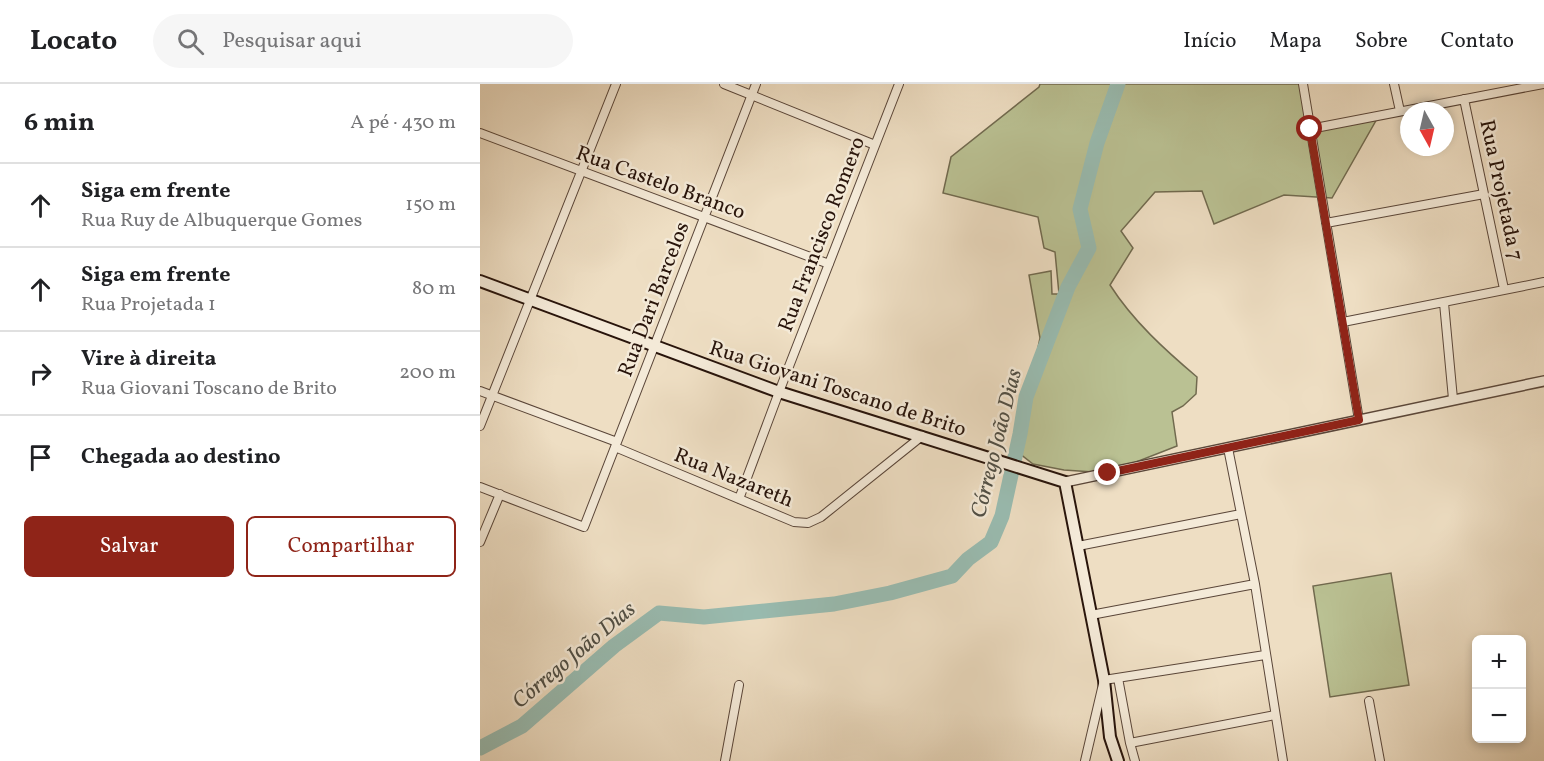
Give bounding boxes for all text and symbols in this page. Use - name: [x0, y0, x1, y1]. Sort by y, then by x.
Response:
- search box: [153, 14, 573, 68]
- text: Locato: [30, 22, 117, 61]
- icon: search: [174, 25, 207, 58]
- text: Pesquisar aqui: [222, 26, 362, 57]
- text: Início: [1183, 27, 1236, 56]
- text: Mapa: [1269, 27, 1322, 56]
- text: Sobre: [1355, 27, 1408, 56]
- text: Contato: [1441, 27, 1514, 56]
- north arrow: [1400, 102, 1454, 156]
- text: 6 min: [24, 105, 95, 141]
- text: A pé · 430 m: [350, 109, 456, 137]
- route start: [1296, 115, 1322, 141]
- street label: Rua Projetada 7: [1471, 117, 1530, 263]
- street label: Rua Francisco Romero: [772, 133, 873, 336]
- street label: Rua Castelo Branco: [572, 139, 749, 228]
- text: Siga em frente: [81, 176, 231, 207]
- icon: ahead: [24, 189, 57, 222]
- text: 150 m: [405, 191, 456, 219]
- text: Rua Ruy de Albuquerque Gomes: [81, 207, 362, 235]
- street label: Rua Dari Barcelos: [611, 218, 697, 381]
- text: Siga em frente: [81, 260, 231, 291]
- icon: ahead: [24, 273, 57, 306]
- text: 80 m: [412, 275, 456, 303]
- text: Rua Projetada 1: [81, 291, 216, 319]
- street label: Rua Giovani Toscano de Brito: [705, 334, 970, 445]
- text: Vire à direita: [81, 344, 217, 375]
- icon: right: [24, 357, 57, 390]
- text: 200 m: [399, 359, 456, 387]
- water label: Córrego João Dias: [964, 366, 1031, 521]
- text: Rua Giovani Toscano de Brito: [81, 375, 337, 403]
- icon: arrive: [24, 441, 57, 474]
- street label: Rua Nazareth: [669, 441, 798, 516]
- text: Chegada ao destino: [81, 442, 281, 473]
- route end: [1094, 459, 1120, 485]
- button: Salvar: [24, 516, 234, 577]
- button: Compartilhar: [246, 516, 456, 577]
- water label: Córrego João Dias: [506, 595, 643, 717]
- map controls: [1472, 635, 1526, 743]
- button: +: [1472, 635, 1526, 689]
- button: −: [1472, 689, 1526, 743]

